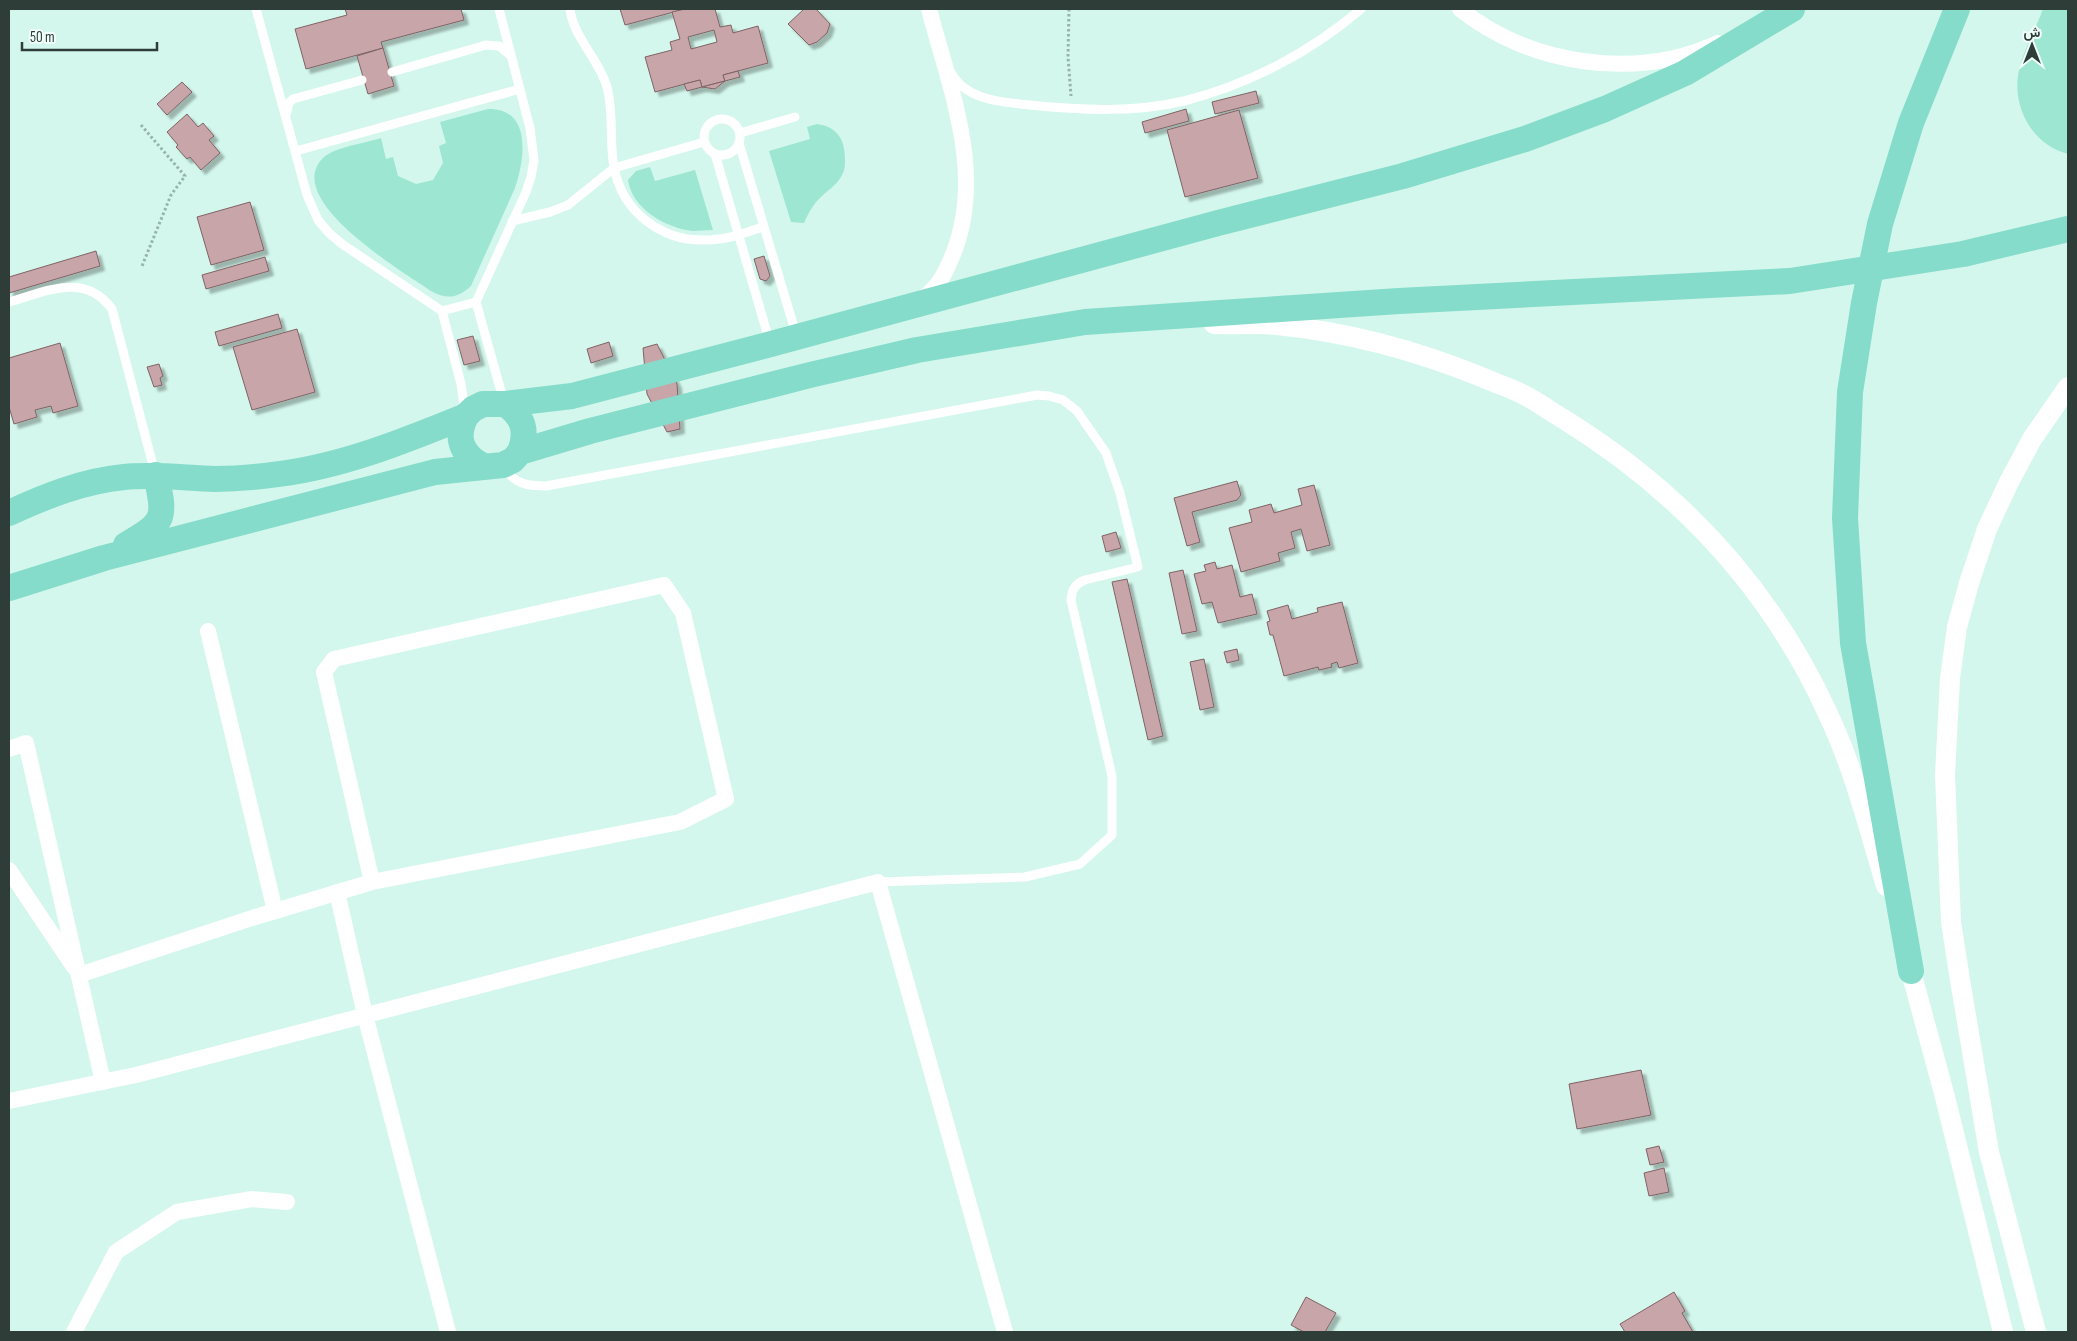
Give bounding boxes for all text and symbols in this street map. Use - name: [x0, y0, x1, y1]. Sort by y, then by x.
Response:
- scale bar: [22, 20, 158, 52]
- north arrow: [2007, 20, 2057, 70]
- text: ش: [2024, 24, 2041, 41]
- text: 50 m: [30, 28, 55, 47]

